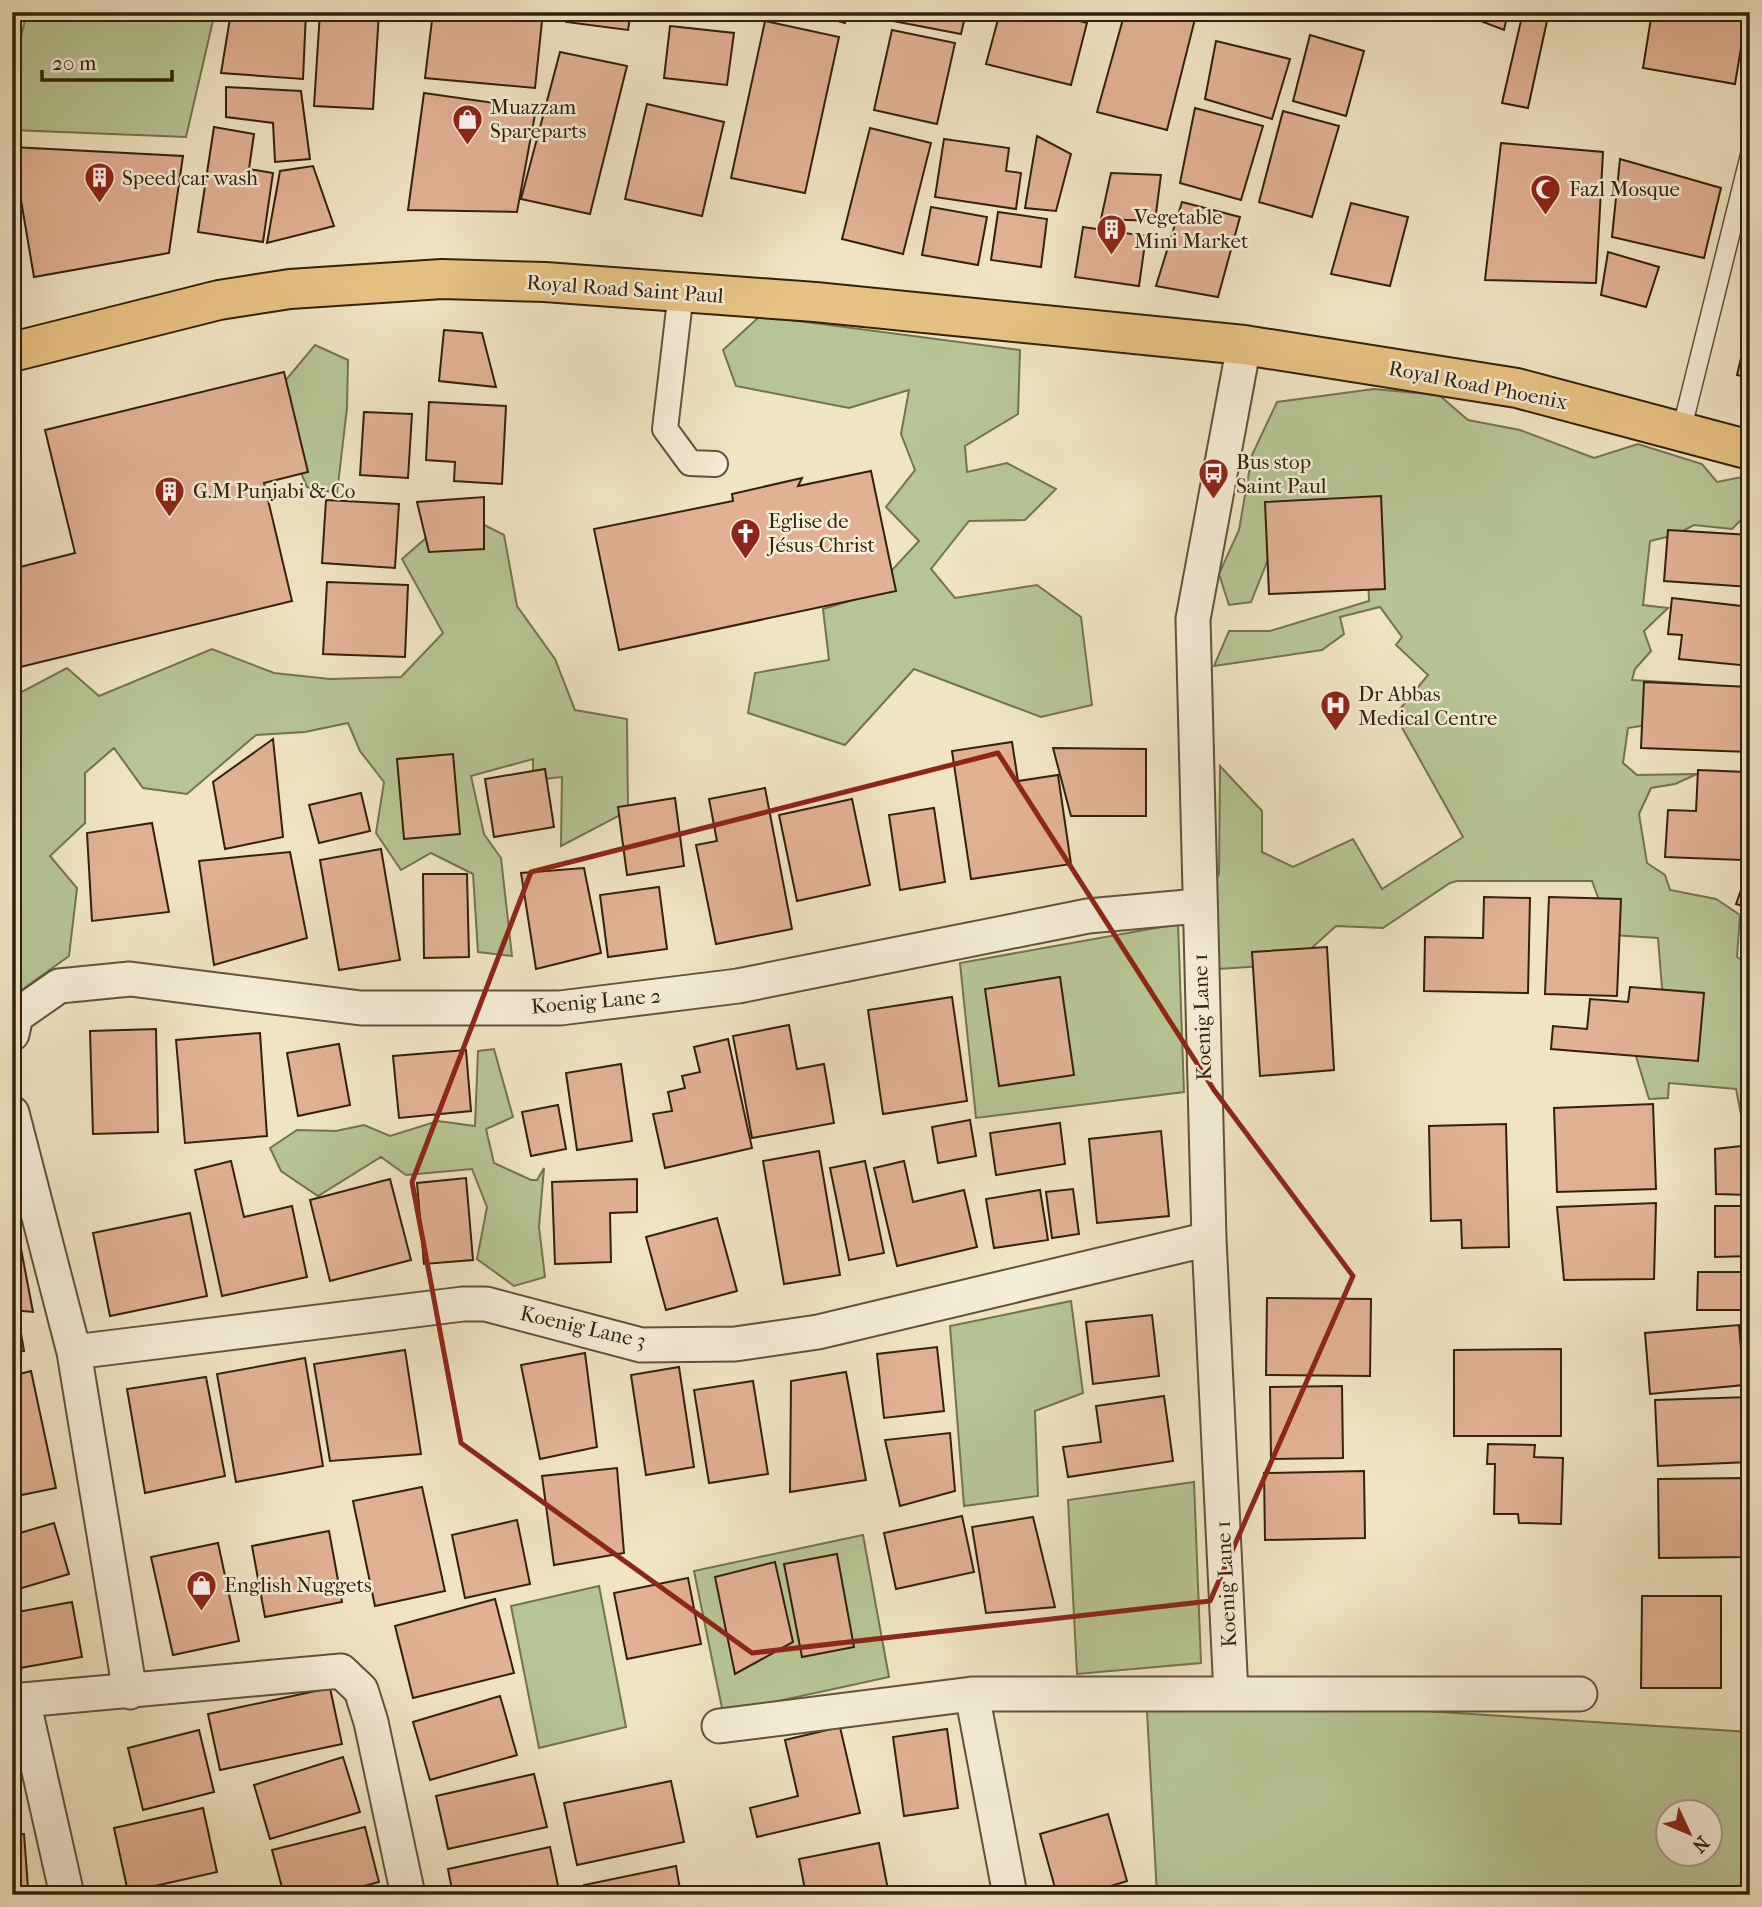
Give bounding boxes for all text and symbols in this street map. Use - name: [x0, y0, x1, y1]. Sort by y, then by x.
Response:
- scale bar: [42, 38, 172, 82]
- text: 20 m: [52, 51, 97, 75]
- place label: Muazzam Spareparts: [490, 95, 587, 143]
- shop icon: Muazzam Spareparts: [450, 102, 484, 146]
- building icon: Speed car wash: [82, 161, 116, 205]
- place label: Speed car wash: [122, 166, 258, 190]
- mosque icon: Fazl Mosque: [1529, 172, 1563, 216]
- place label: Fazl Mosque: [1569, 177, 1680, 201]
- place label: Vegetable Mini Market: [1133, 205, 1249, 253]
- building icon: Vegetable Mini Market: [1094, 212, 1128, 256]
- street label: Royal Road Saint Paul: [526, 270, 725, 308]
- street label: Royal Road Phoenix: [1386, 356, 1570, 414]
- place label: Bus stop Saint Paul: [1236, 450, 1327, 498]
- bus stop icon: Bus stop Saint Paul: [1196, 457, 1230, 501]
- building icon: G.M Punjabi & Co: [153, 474, 187, 518]
- place label: G.M Punjabi & Co: [193, 479, 356, 503]
- place label: Eglise de Jésus-Christ: [766, 509, 875, 557]
- church icon: Eglise de Jésus-Christ: [728, 516, 762, 560]
- place label: Dr Abbas Medical Centre: [1358, 682, 1497, 730]
- hospital icon: Dr Abbas Medical Centre: [1318, 689, 1352, 733]
- street label: Koenig Lane 1: [1188, 953, 1216, 1081]
- street label: Koenig Lane 2: [530, 983, 662, 1019]
- street label: Koenig Lane 3: [518, 1301, 648, 1353]
- street label: Koenig Lane 1: [1211, 1520, 1241, 1648]
- shop icon: English Nuggets: [184, 1568, 218, 1612]
- place label: English Nuggets: [224, 1573, 372, 1597]
- north arrow: [1654, 1798, 1724, 1868]
- text: N: [1687, 1831, 1713, 1857]

